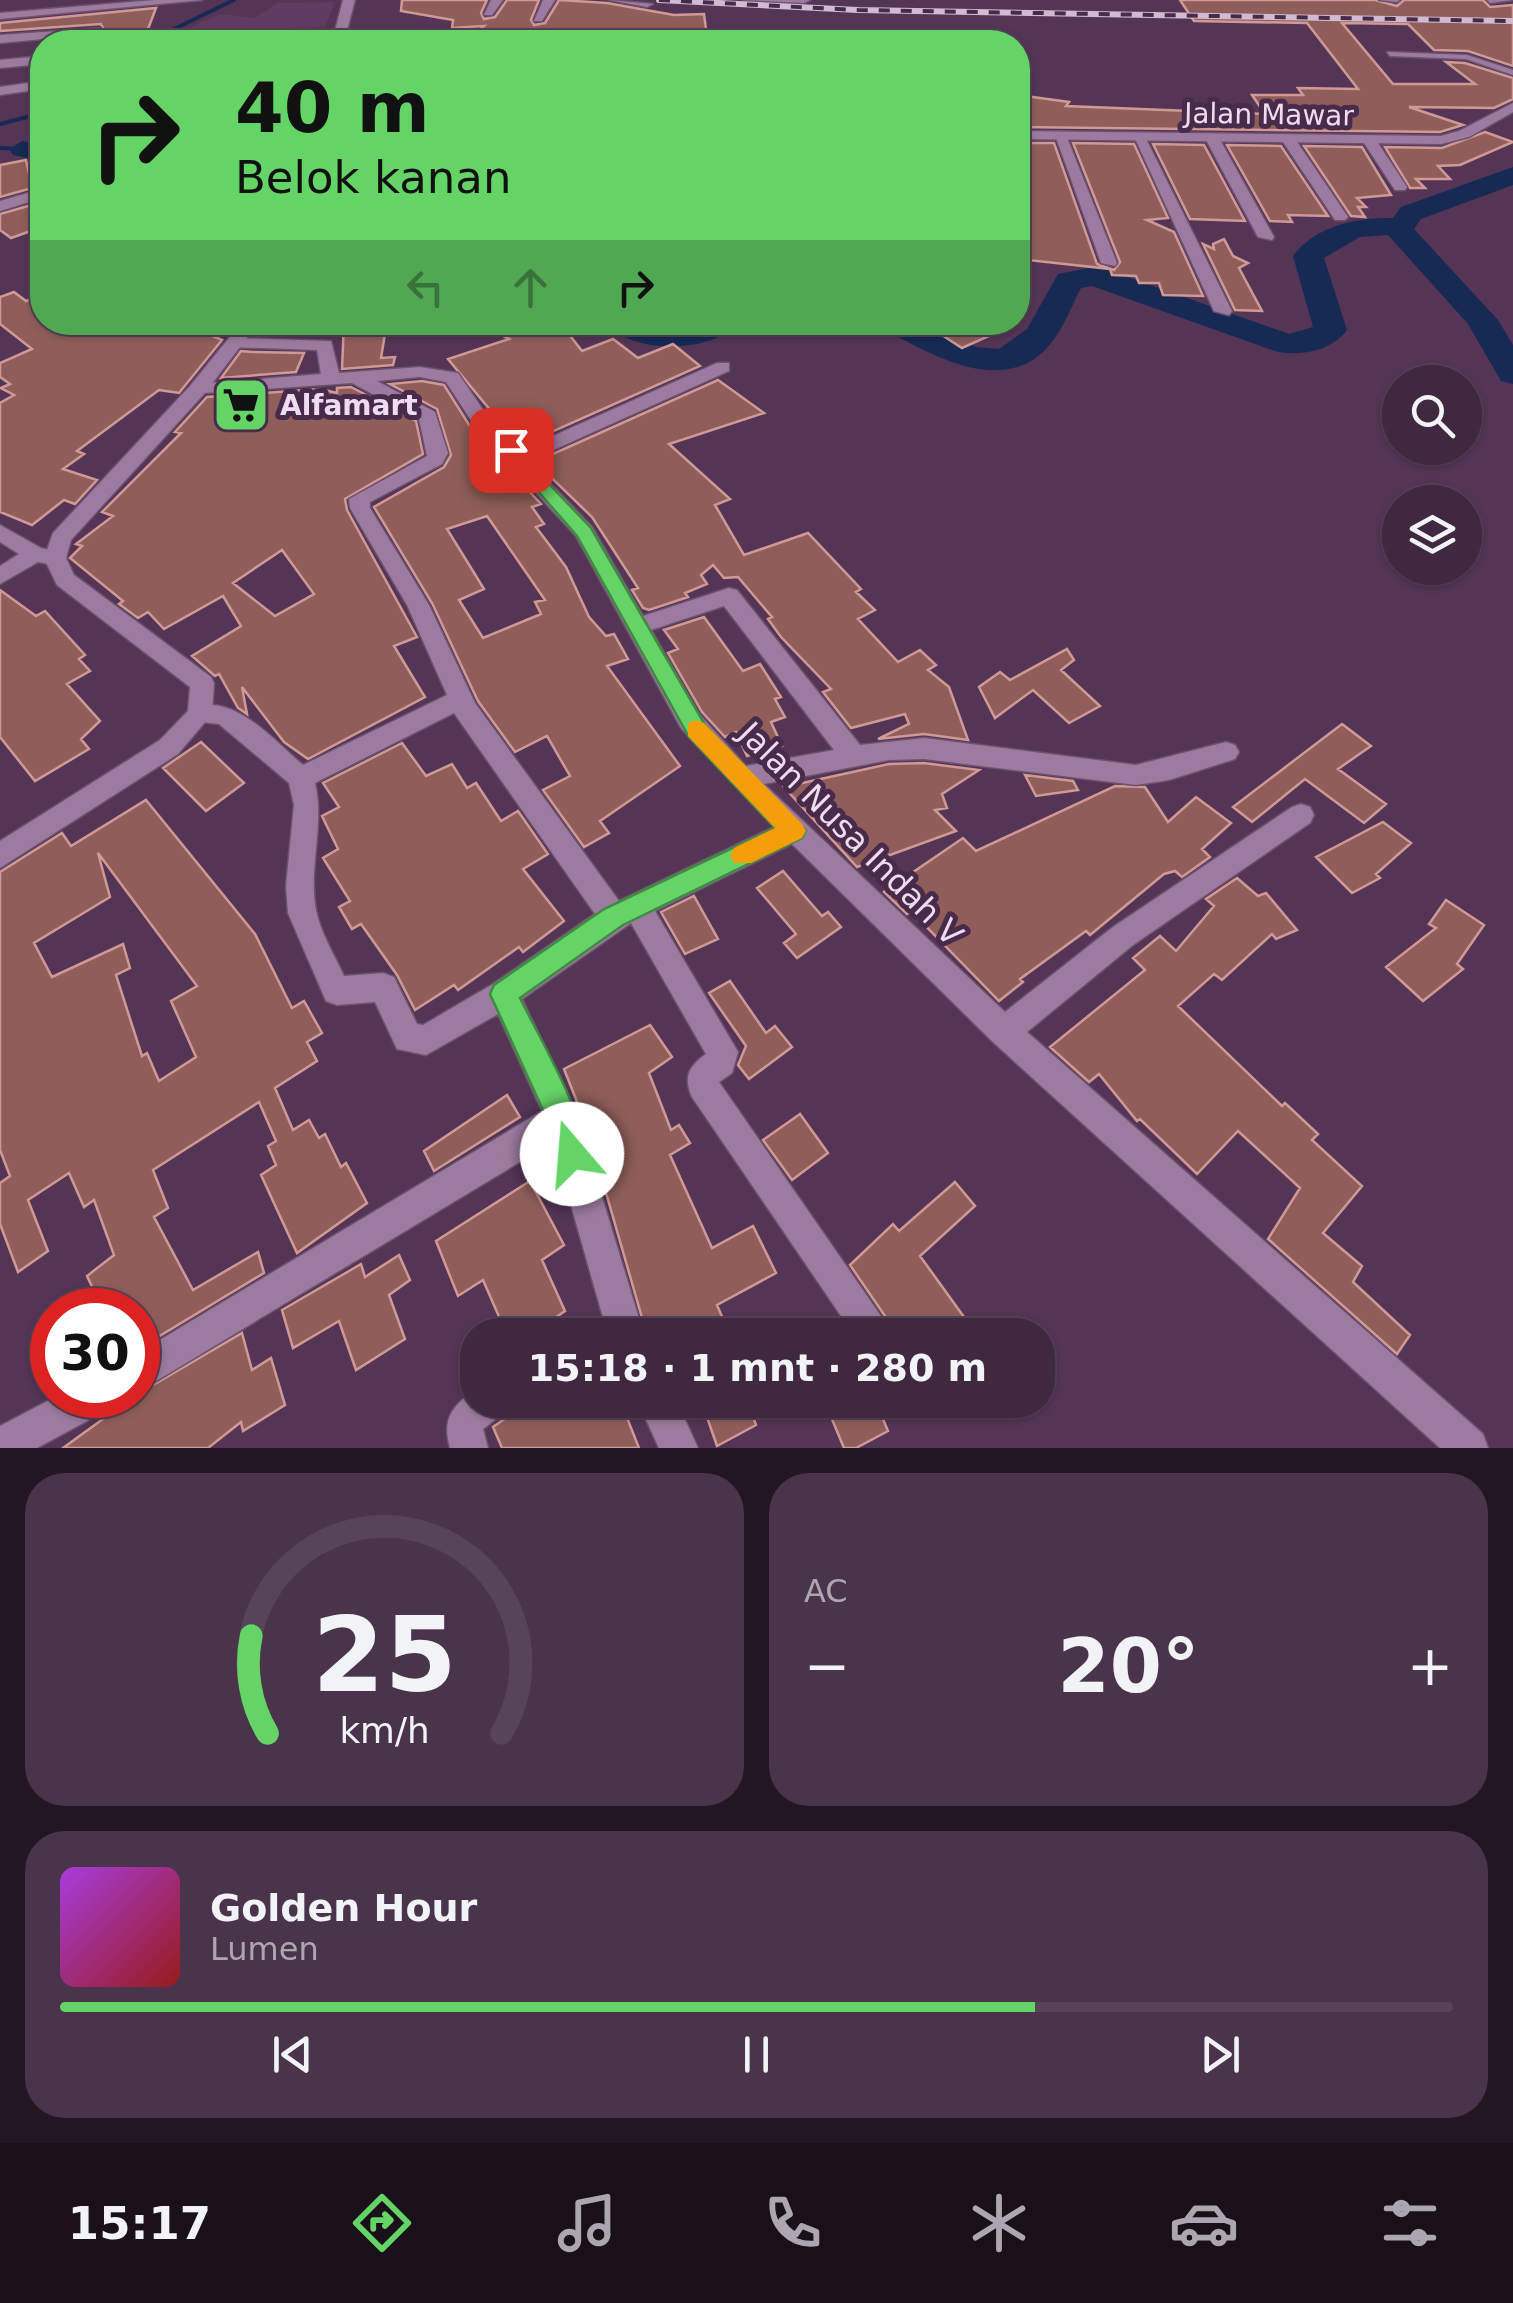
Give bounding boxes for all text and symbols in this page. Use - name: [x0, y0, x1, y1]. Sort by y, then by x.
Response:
- text: 40 m: [235, 67, 430, 149]
- icon: right: [70, 70, 200, 200]
- street label: Jalan Mawar: [1182, 96, 1355, 132]
- text: Belok kanan: [235, 151, 511, 204]
- icon: left: [398, 260, 453, 315]
- icon: ahead: [503, 260, 558, 315]
- icon: right: [608, 260, 663, 315]
- map controls: [1382, 365, 1482, 585]
- button: search: [1382, 365, 1482, 465]
- supermarket icon: Alfamart: [211, 375, 271, 435]
- place label: Alfamart: [280, 389, 418, 422]
- pin: [469, 408, 554, 493]
- icon: arrive: [484, 423, 539, 478]
- button: layers: [1382, 485, 1482, 585]
- street label: Jalan Nusa Indah V: [730, 713, 971, 954]
- position arrow: [520, 1102, 624, 1206]
- speed limit sign: 30: [30, 1288, 160, 1418]
- text: 15:18 · 1 mnt · 280 m: [528, 1346, 987, 1390]
- text: AC: [804, 1572, 848, 1610]
- text: 25: [312, 1594, 457, 1716]
- text: 20°: [1058, 1622, 1199, 1710]
- text: −: [804, 1634, 850, 1698]
- text: +: [1407, 1634, 1453, 1698]
- text: km/h: [339, 1710, 430, 1751]
- text: Golden Hour: [210, 1886, 477, 1930]
- text: Lumen: [210, 1930, 319, 1968]
- icon: previous: [265, 2027, 320, 2082]
- icon: pause: [729, 2027, 784, 2082]
- icon: next: [1193, 2027, 1248, 2082]
- icon: directions: [347, 2188, 417, 2258]
- icon: music: [552, 2188, 622, 2258]
- icon: phone: [758, 2188, 828, 2258]
- icon: climate: [964, 2188, 1034, 2258]
- icon: car: [1169, 2188, 1239, 2258]
- icon: filters: [1375, 2188, 1445, 2258]
- text: 15:17: [68, 2197, 211, 2250]

